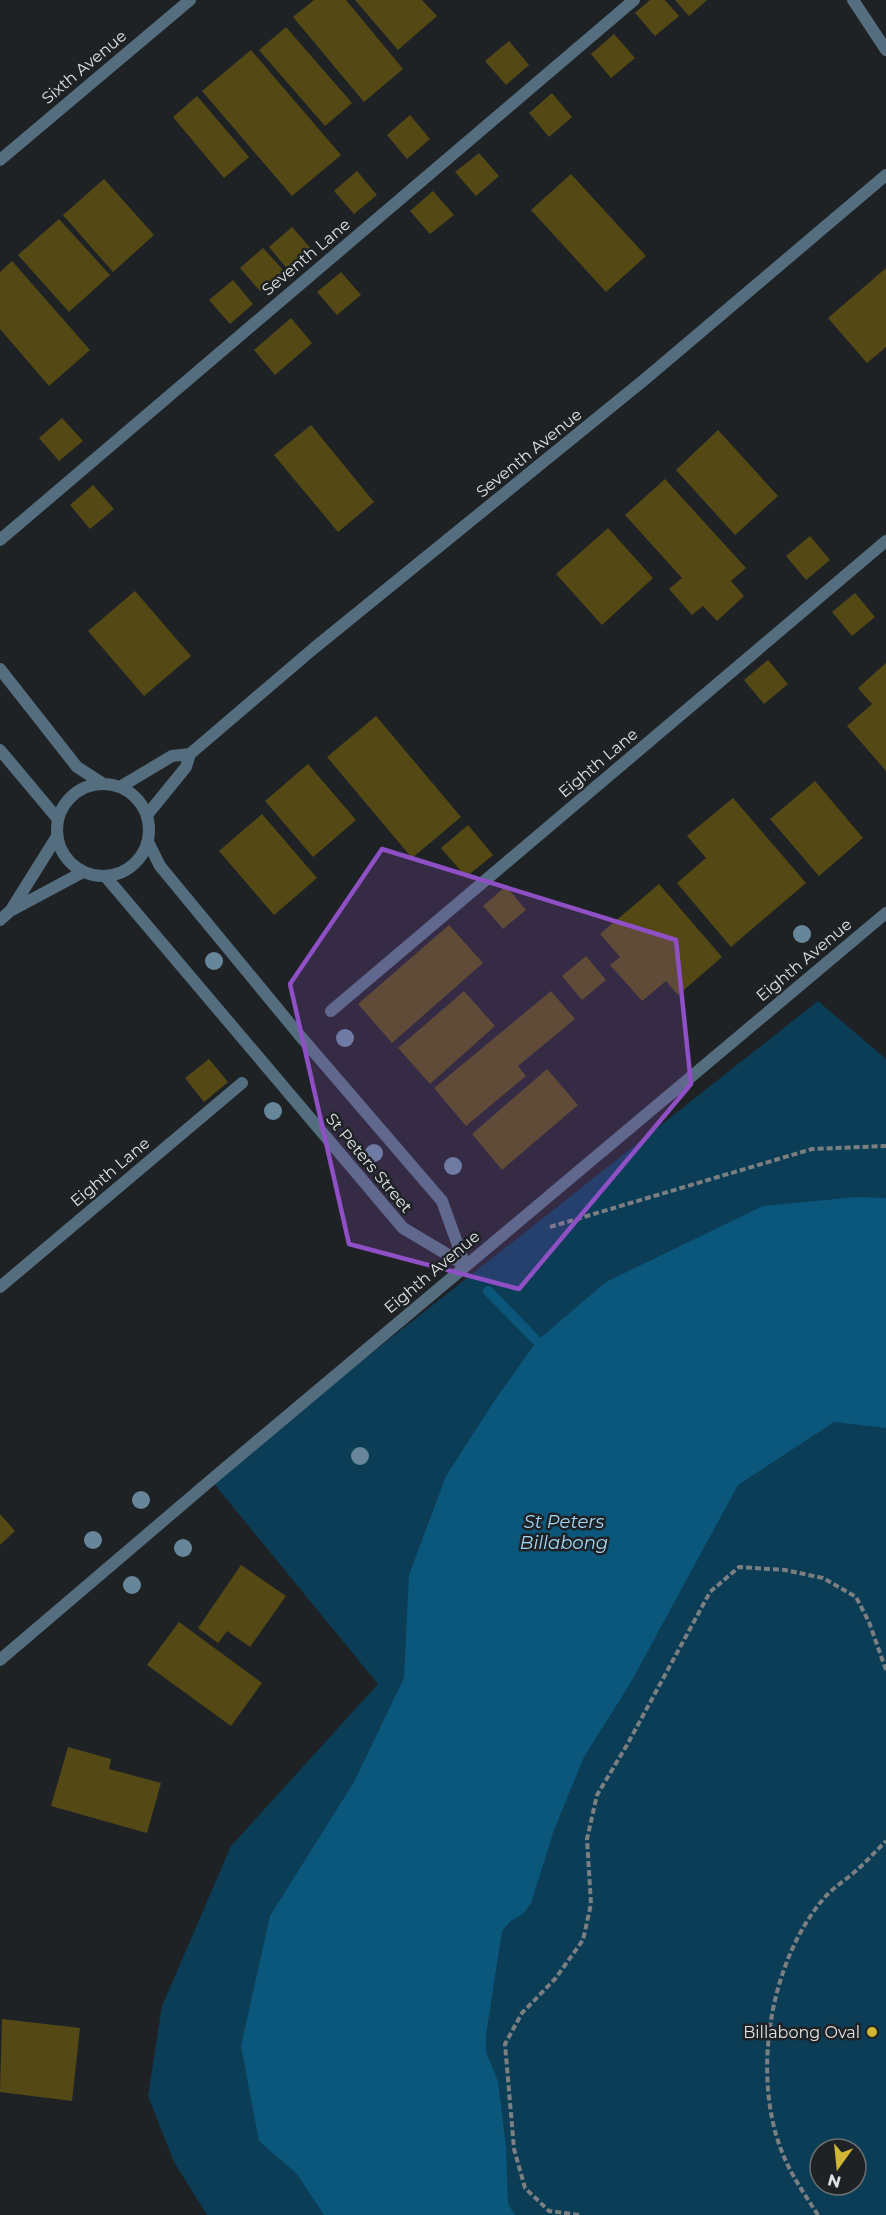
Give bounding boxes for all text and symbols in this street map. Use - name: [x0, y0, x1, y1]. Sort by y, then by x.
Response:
- street label: Sixth Avenue: [38, 26, 130, 108]
- street label: Seventh Lane: [258, 215, 354, 299]
- street label: Seventh Avenue: [472, 405, 586, 501]
- street label: Eighth Lane: [554, 724, 642, 802]
- street label: Eighth Avenue: [752, 915, 856, 1005]
- street label: St Peters Street: [322, 1109, 416, 1217]
- street label: Eighth Lane: [66, 1133, 154, 1211]
- street label: Eighth Avenue: [380, 1227, 484, 1317]
- water label: St Peters Billabong: [520, 1511, 608, 1554]
- place label: Billabong Oval: [743, 2023, 860, 2042]
- marker: Billabong Oval: [865, 2025, 879, 2039]
- north arrow: [808, 2137, 868, 2197]
- text: N: [826, 2170, 843, 2192]

